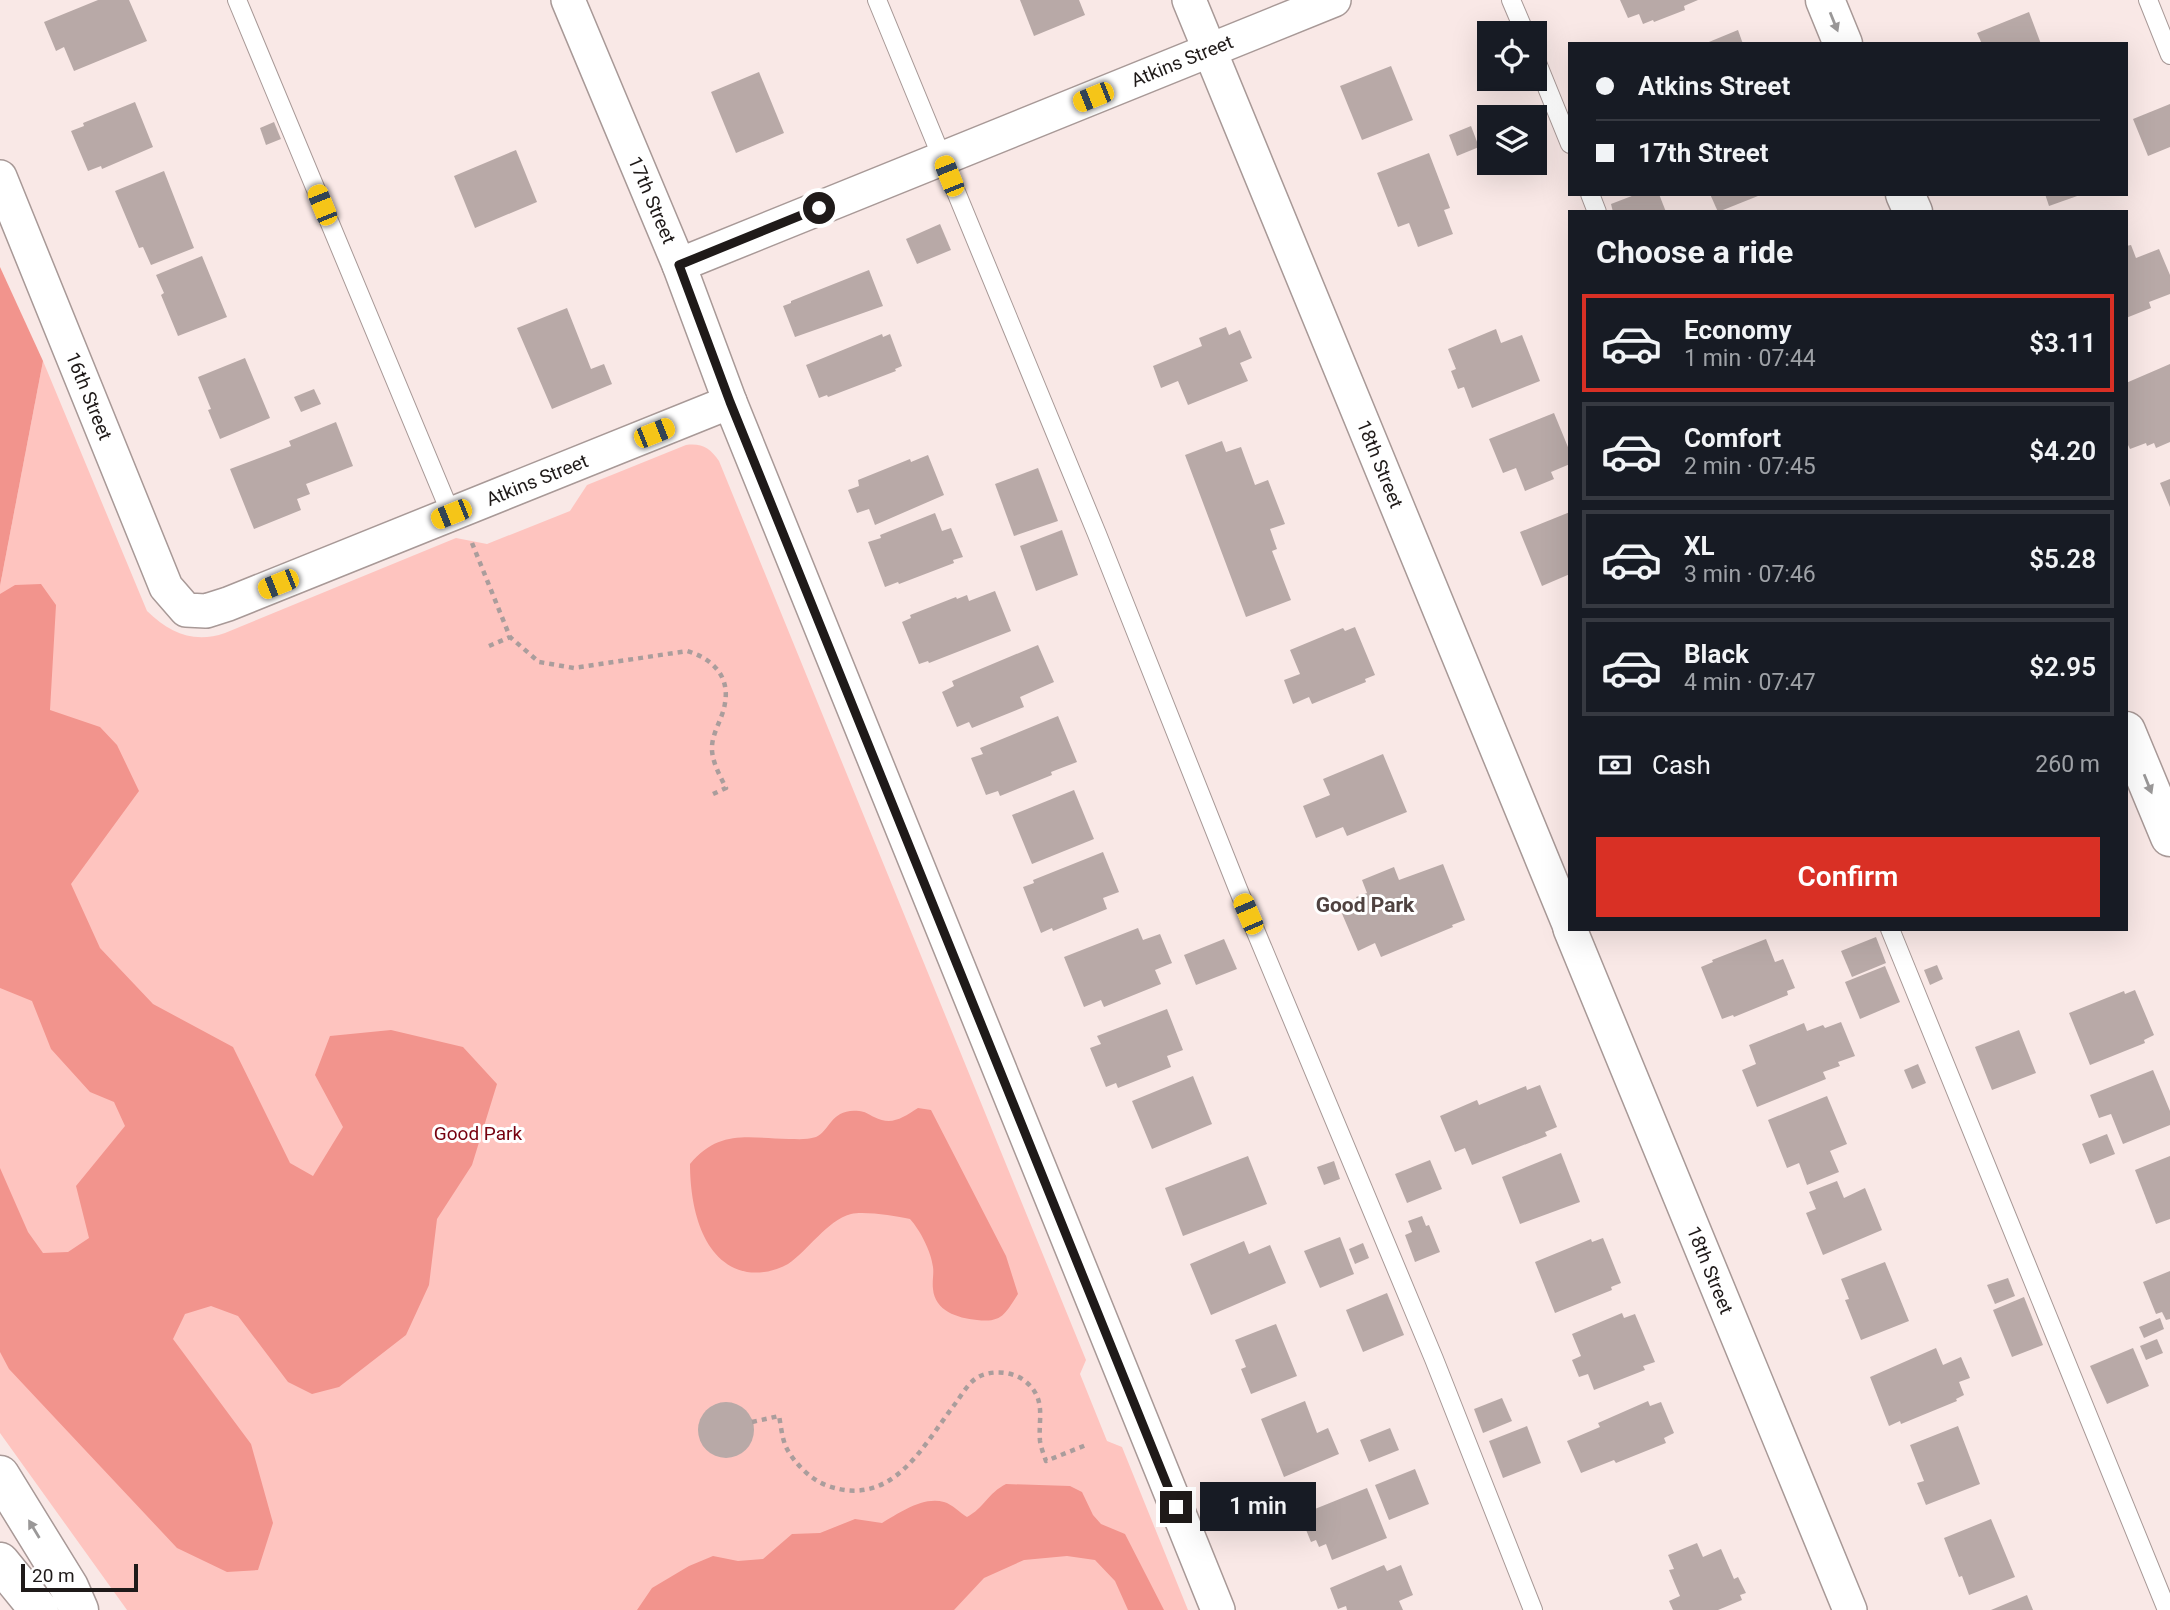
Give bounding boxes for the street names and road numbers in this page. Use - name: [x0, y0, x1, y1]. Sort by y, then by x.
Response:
- street label: Atkins Street: [1128, 30, 1236, 92]
- street label: 17th Street: [623, 153, 681, 247]
- street label: 16th Street: [61, 349, 117, 443]
- street label: 18th Street: [1352, 417, 1408, 511]
- street label: Atkins Street: [483, 449, 591, 511]
- street label: 18th Street: [1682, 1223, 1738, 1317]

